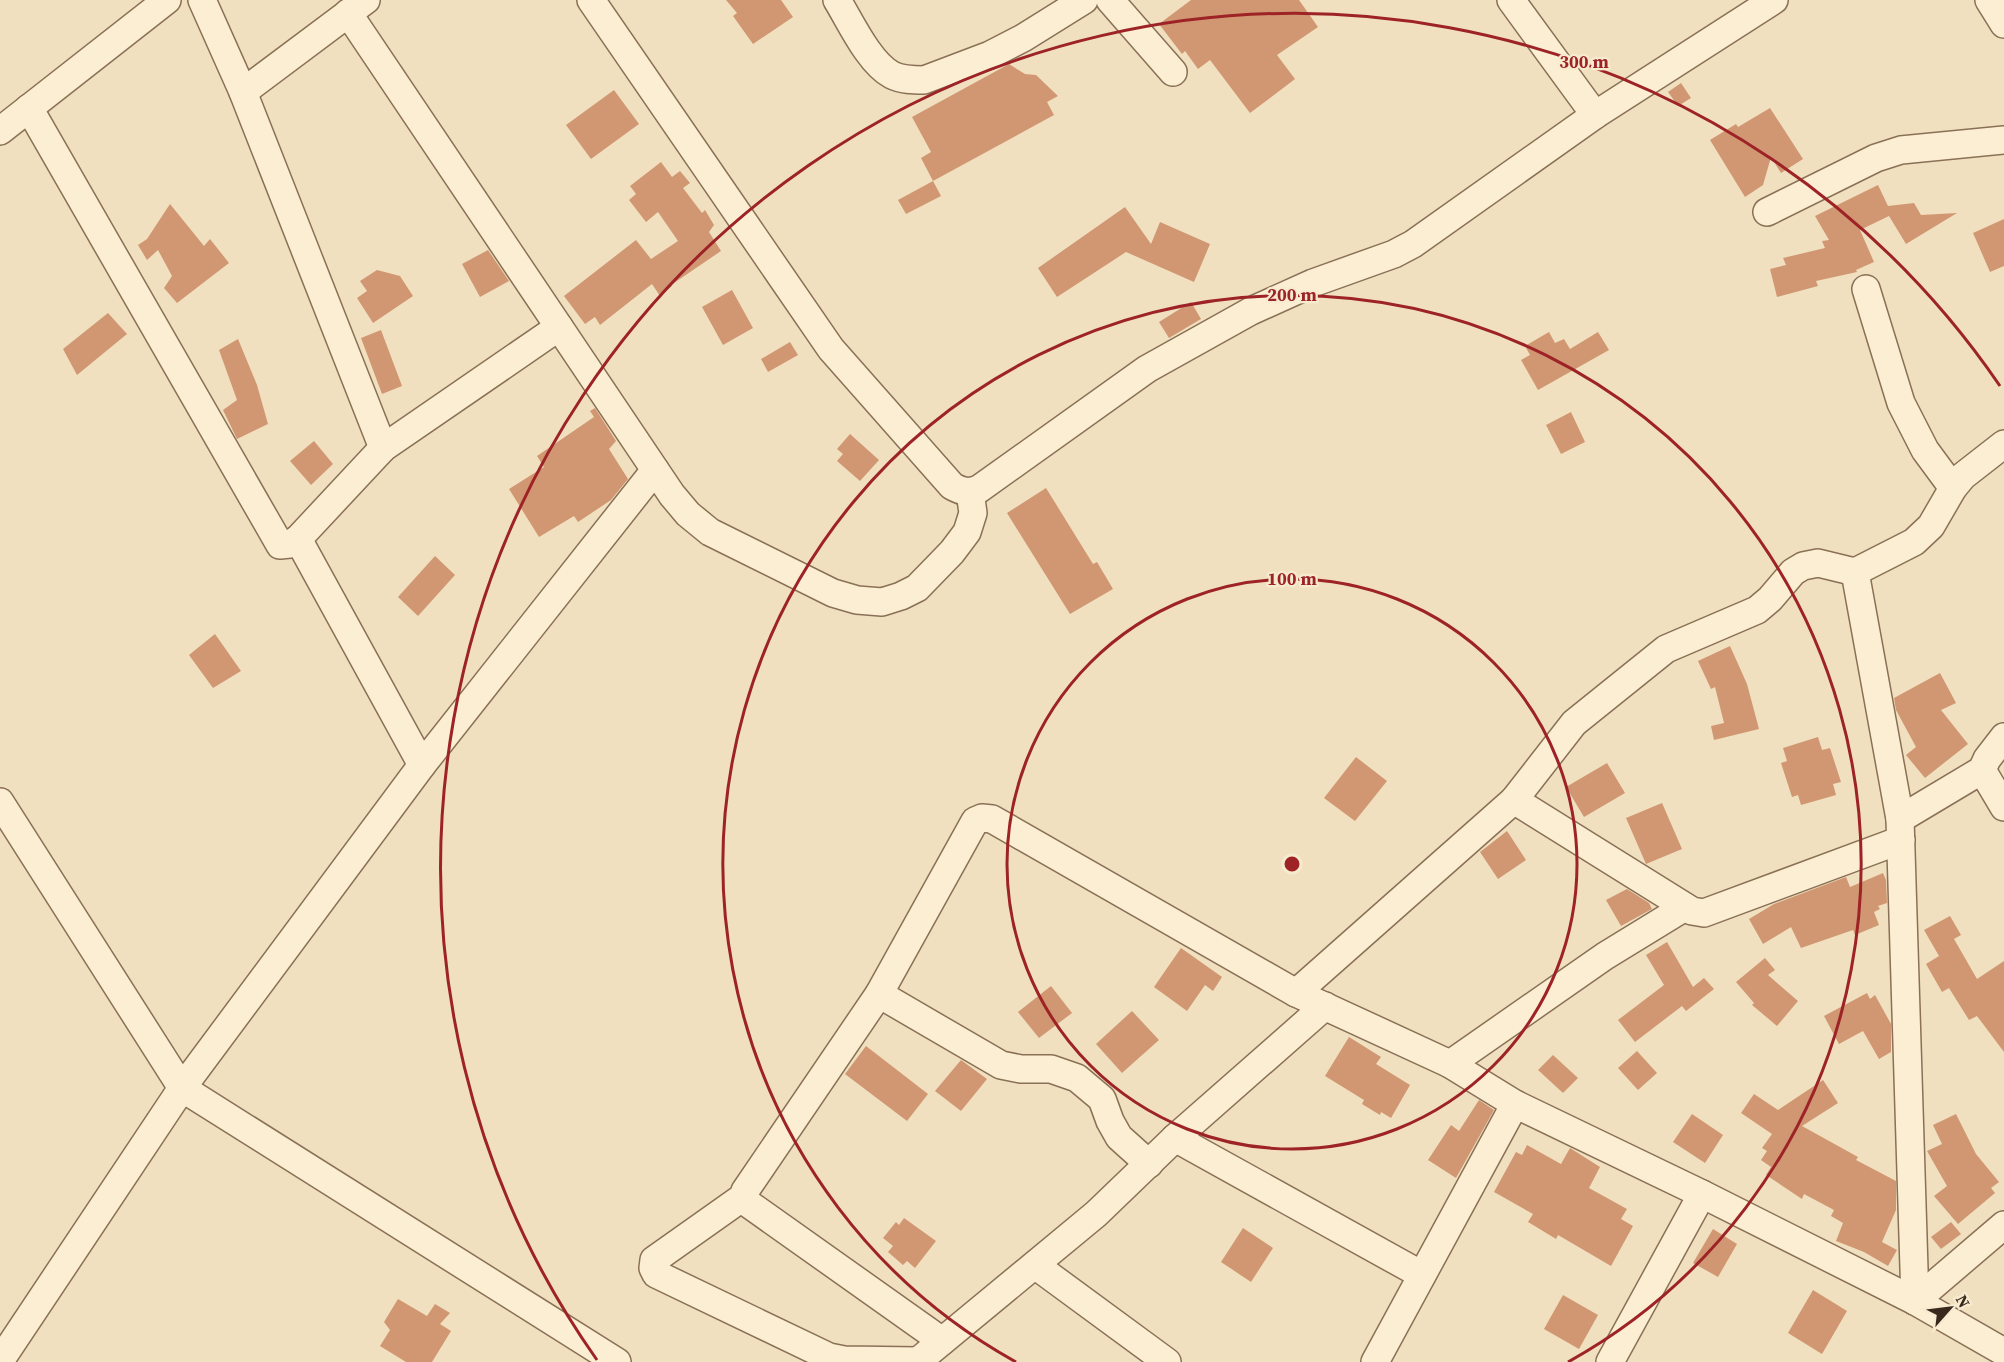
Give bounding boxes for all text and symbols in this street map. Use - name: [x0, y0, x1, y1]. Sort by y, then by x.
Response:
- text: 300 m: [1559, 49, 1609, 74]
- text: 200 m: [1267, 282, 1317, 307]
- text: 100 m: [1267, 566, 1317, 591]
- centre of rings: [1282, 854, 1302, 874]
- north arrow: [1920, 1278, 1980, 1338]
- text: N: [1951, 1291, 1976, 1312]

